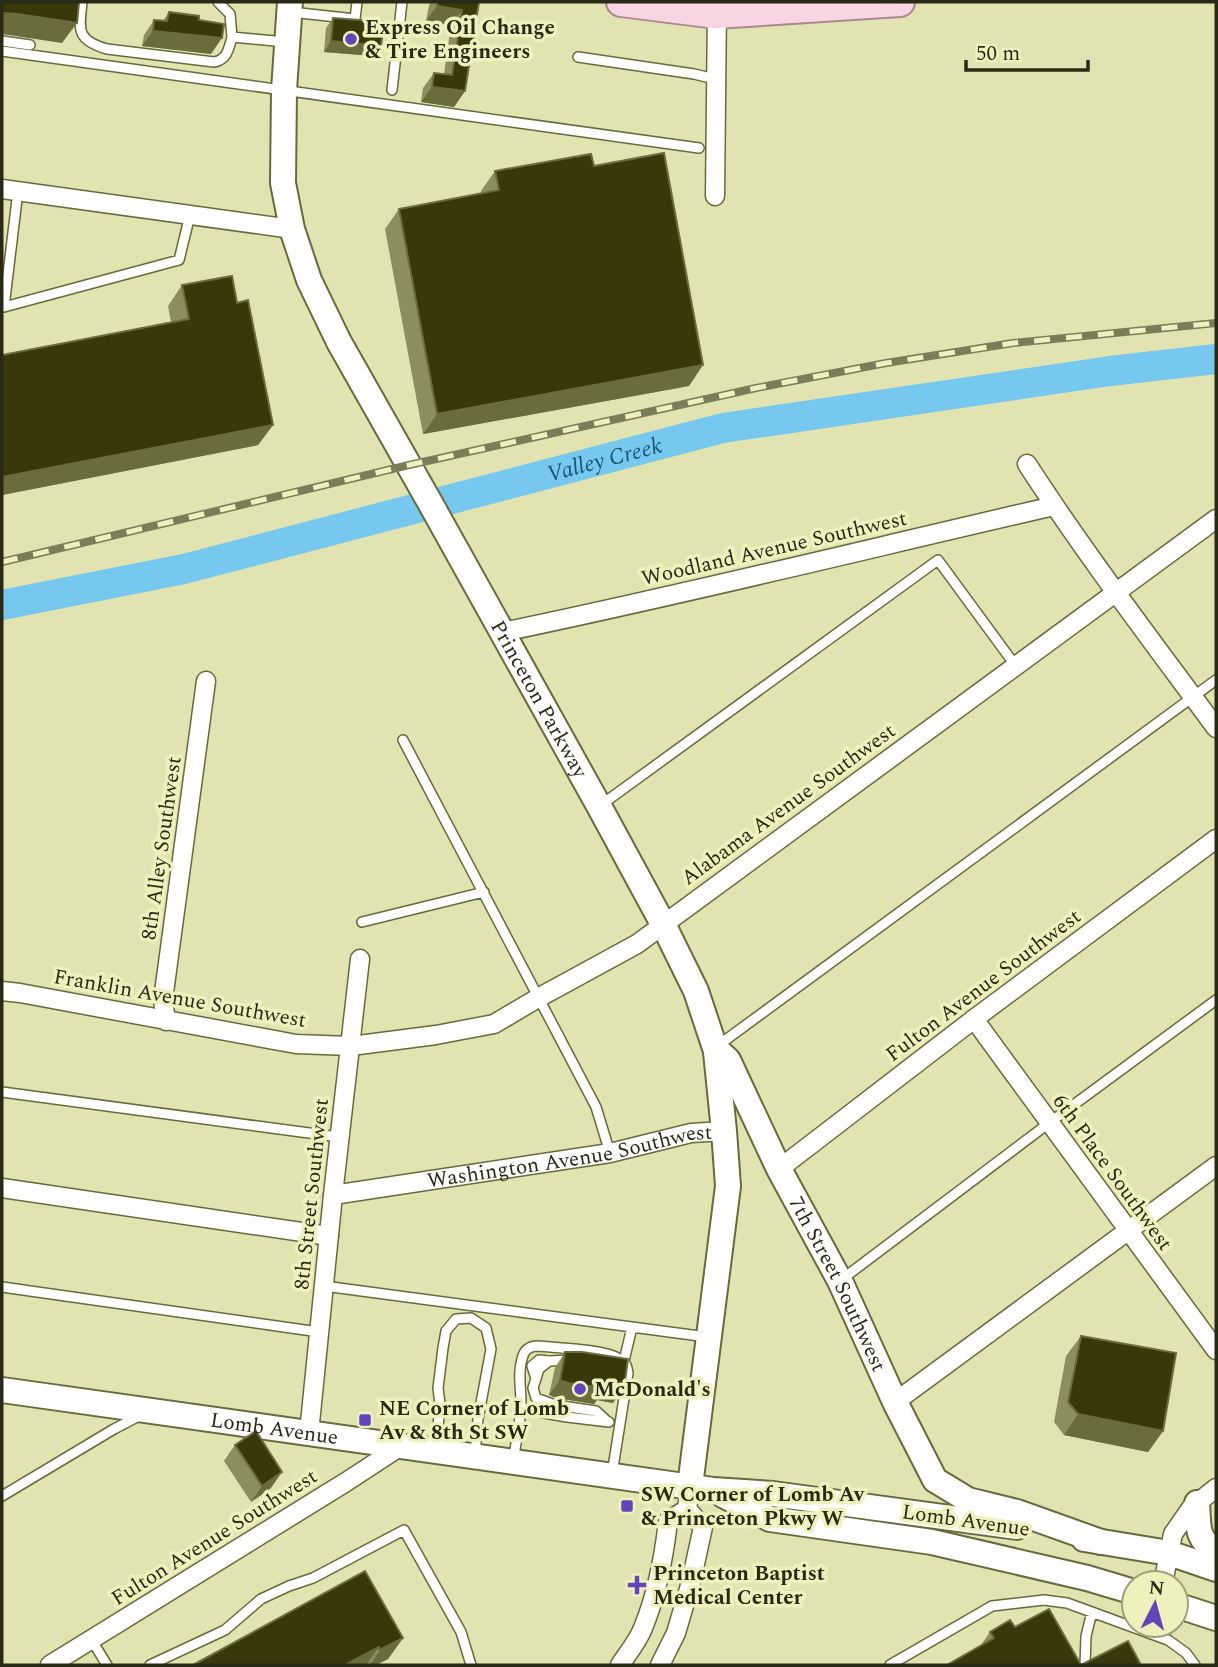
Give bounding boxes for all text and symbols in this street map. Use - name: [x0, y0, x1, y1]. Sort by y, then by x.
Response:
- place label: Express Oil Change & Tire Engineers: [365, 12, 555, 68]
- scale bar: [966, 28, 1088, 72]
- marker: Express Oil Change & Tire Engineers: [343, 31, 359, 47]
- text: 50 m: [976, 38, 1020, 70]
- water label: Valley Creek: [543, 429, 666, 492]
- street label: Woodland Avenue Southwest: [638, 503, 910, 595]
- street label: Princeton Parkway: [482, 615, 596, 785]
- street label: Alabama Avenue Southwest: [675, 716, 903, 894]
- street label: 8th Alley Southwest: [133, 754, 191, 942]
- street label: Fulton Avenue Southwest: [879, 901, 1088, 1070]
- street label: Franklin Avenue Southwest: [51, 961, 309, 1037]
- street label: 6th Place Southwest: [1044, 1087, 1180, 1258]
- street label: 8th Street Southwest: [286, 1097, 338, 1291]
- street label: Washington Avenue Southwest: [425, 1117, 713, 1198]
- street label: 7th Street Southwest: [780, 1191, 894, 1377]
- place label: McDonald's: [594, 1374, 711, 1406]
- marker: McDonald's: [572, 1381, 588, 1397]
- place label: NE Corner of Lomb Av & 8th St SW: [379, 1393, 569, 1449]
- street label: Lomb Avenue: [208, 1404, 340, 1454]
- marker: NE Corner of Lomb Av & 8th St SW: [357, 1412, 373, 1428]
- street label: Fulton Avenue Southwest: [105, 1461, 324, 1614]
- place label: SW Corner of Lomb Av & Princeton Pkwy W: [641, 1479, 865, 1535]
- street label: Lomb Avenue: [900, 1496, 1032, 1546]
- marker: SW Corner of Lomb Av & Princeton Pkwy W: [619, 1498, 635, 1514]
- place label: Princeton Baptist Medical Center: [653, 1558, 825, 1614]
- north arrow: [1120, 1569, 1190, 1639]
- text: N: [1147, 1573, 1166, 1604]
- marker: Princeton Baptist Medical Center: [627, 1575, 647, 1595]

